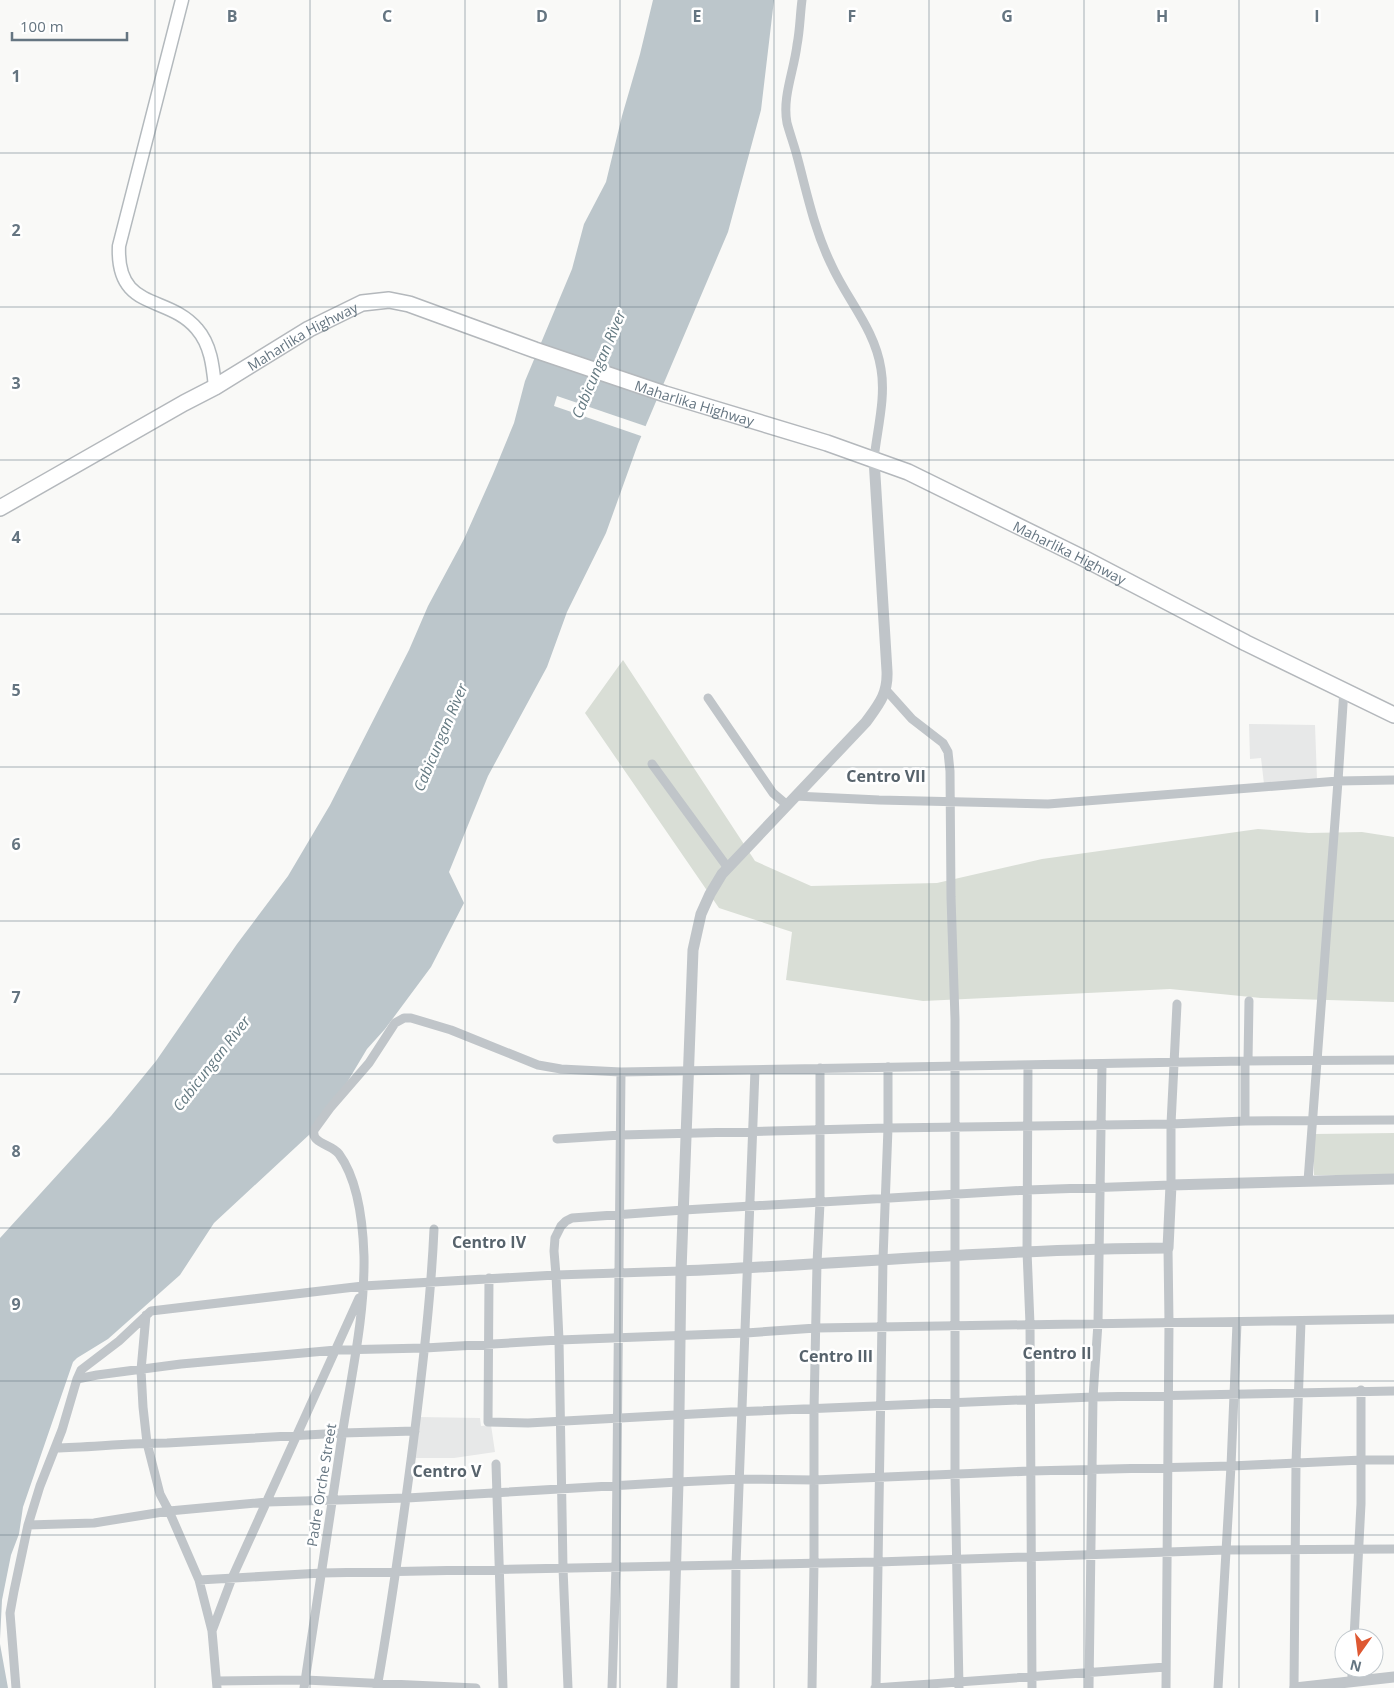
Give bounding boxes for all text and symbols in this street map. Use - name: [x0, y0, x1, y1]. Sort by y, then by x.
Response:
- text: B: [227, 5, 237, 27]
- text: C: [382, 5, 392, 27]
- text: D: [536, 5, 548, 27]
- text: E: [693, 5, 702, 27]
- text: F: [848, 5, 856, 27]
- text: G: [1001, 5, 1013, 27]
- text: H: [1156, 5, 1168, 27]
- text: I: [1314, 5, 1320, 27]
- scale bar: [12, 10, 128, 42]
- text: 100 m: [20, 16, 64, 36]
- text: 1: [11, 65, 21, 87]
- text: 2: [11, 219, 21, 241]
- street label: Maharlika Highway: [243, 297, 362, 374]
- water label: Cabicungan River: [566, 306, 630, 421]
- text: 3: [11, 372, 21, 394]
- street label: Maharlika Highway: [632, 375, 758, 430]
- street label: Maharlika Highway: [1010, 516, 1130, 589]
- text: 4: [11, 526, 21, 548]
- text: 5: [11, 679, 21, 701]
- water label: Cabicungan River: [408, 679, 472, 794]
- district label: Centro VII: [846, 765, 926, 787]
- text: 6: [11, 833, 21, 855]
- text: 7: [11, 986, 21, 1008]
- water label: Cabicungan River: [168, 1011, 255, 1115]
- text: 8: [11, 1140, 21, 1162]
- district label: Centro IV: [452, 1231, 527, 1253]
- text: 9: [11, 1293, 21, 1315]
- district label: Centro II: [1022, 1342, 1092, 1364]
- district label: Centro III: [799, 1345, 873, 1367]
- street label: Padre Orche Street: [302, 1422, 340, 1548]
- district label: Centro V: [413, 1460, 482, 1482]
- north arrow: [1334, 1628, 1384, 1678]
- text: N: [1348, 1656, 1364, 1677]

